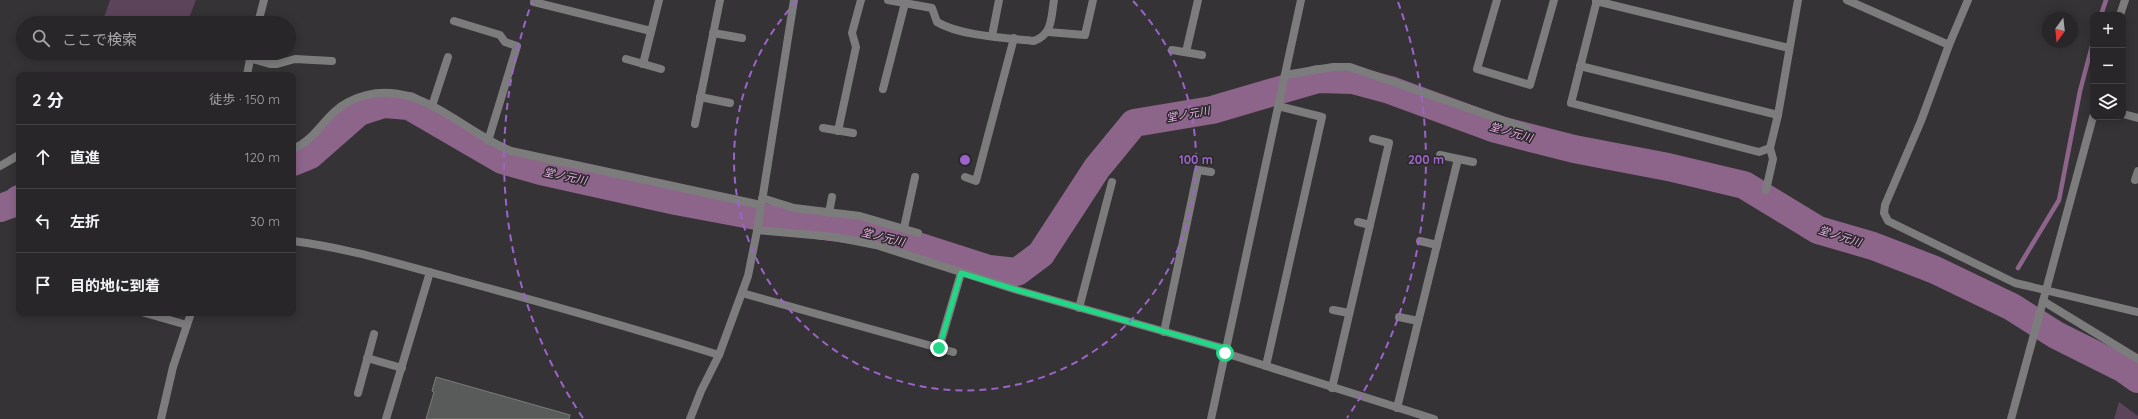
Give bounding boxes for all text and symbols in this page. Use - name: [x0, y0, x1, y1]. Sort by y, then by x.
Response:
- north arrow: [2042, 12, 2078, 48]
- map controls: [2090, 12, 2126, 120]
- button: +: [2090, 12, 2126, 48]
- search box: [16, 16, 296, 60]
- icon: search: [30, 27, 52, 49]
- text: ここで検索: [62, 30, 137, 49]
- button: −: [2090, 48, 2126, 84]
- button: layers: [2090, 84, 2126, 120]
- text: 2 分: [32, 89, 63, 110]
- text: 徒歩 · 150 m: [209, 91, 280, 107]
- water label: 堂ノ元川: [1165, 103, 1212, 125]
- water label: 堂ノ元川: [1488, 119, 1535, 145]
- icon: ahead: [32, 146, 54, 168]
- text: 直進: [70, 148, 100, 167]
- text: 120 m: [245, 149, 280, 165]
- text: 100 m: [1179, 152, 1213, 167]
- text: 200 m: [1408, 152, 1444, 167]
- centre of rings: [958, 153, 972, 167]
- water label: 堂ノ元川: [542, 165, 589, 188]
- icon: left: [32, 210, 54, 232]
- text: 左折: [70, 212, 100, 231]
- text: 30 m: [250, 213, 280, 229]
- water label: 堂ノ元川: [1817, 223, 1864, 250]
- water label: 堂ノ元川: [860, 225, 907, 249]
- icon: arrive: [32, 274, 54, 296]
- text: 目的地に到着: [70, 276, 160, 295]
- route end: [930, 339, 948, 357]
- route start: [1216, 344, 1234, 362]

